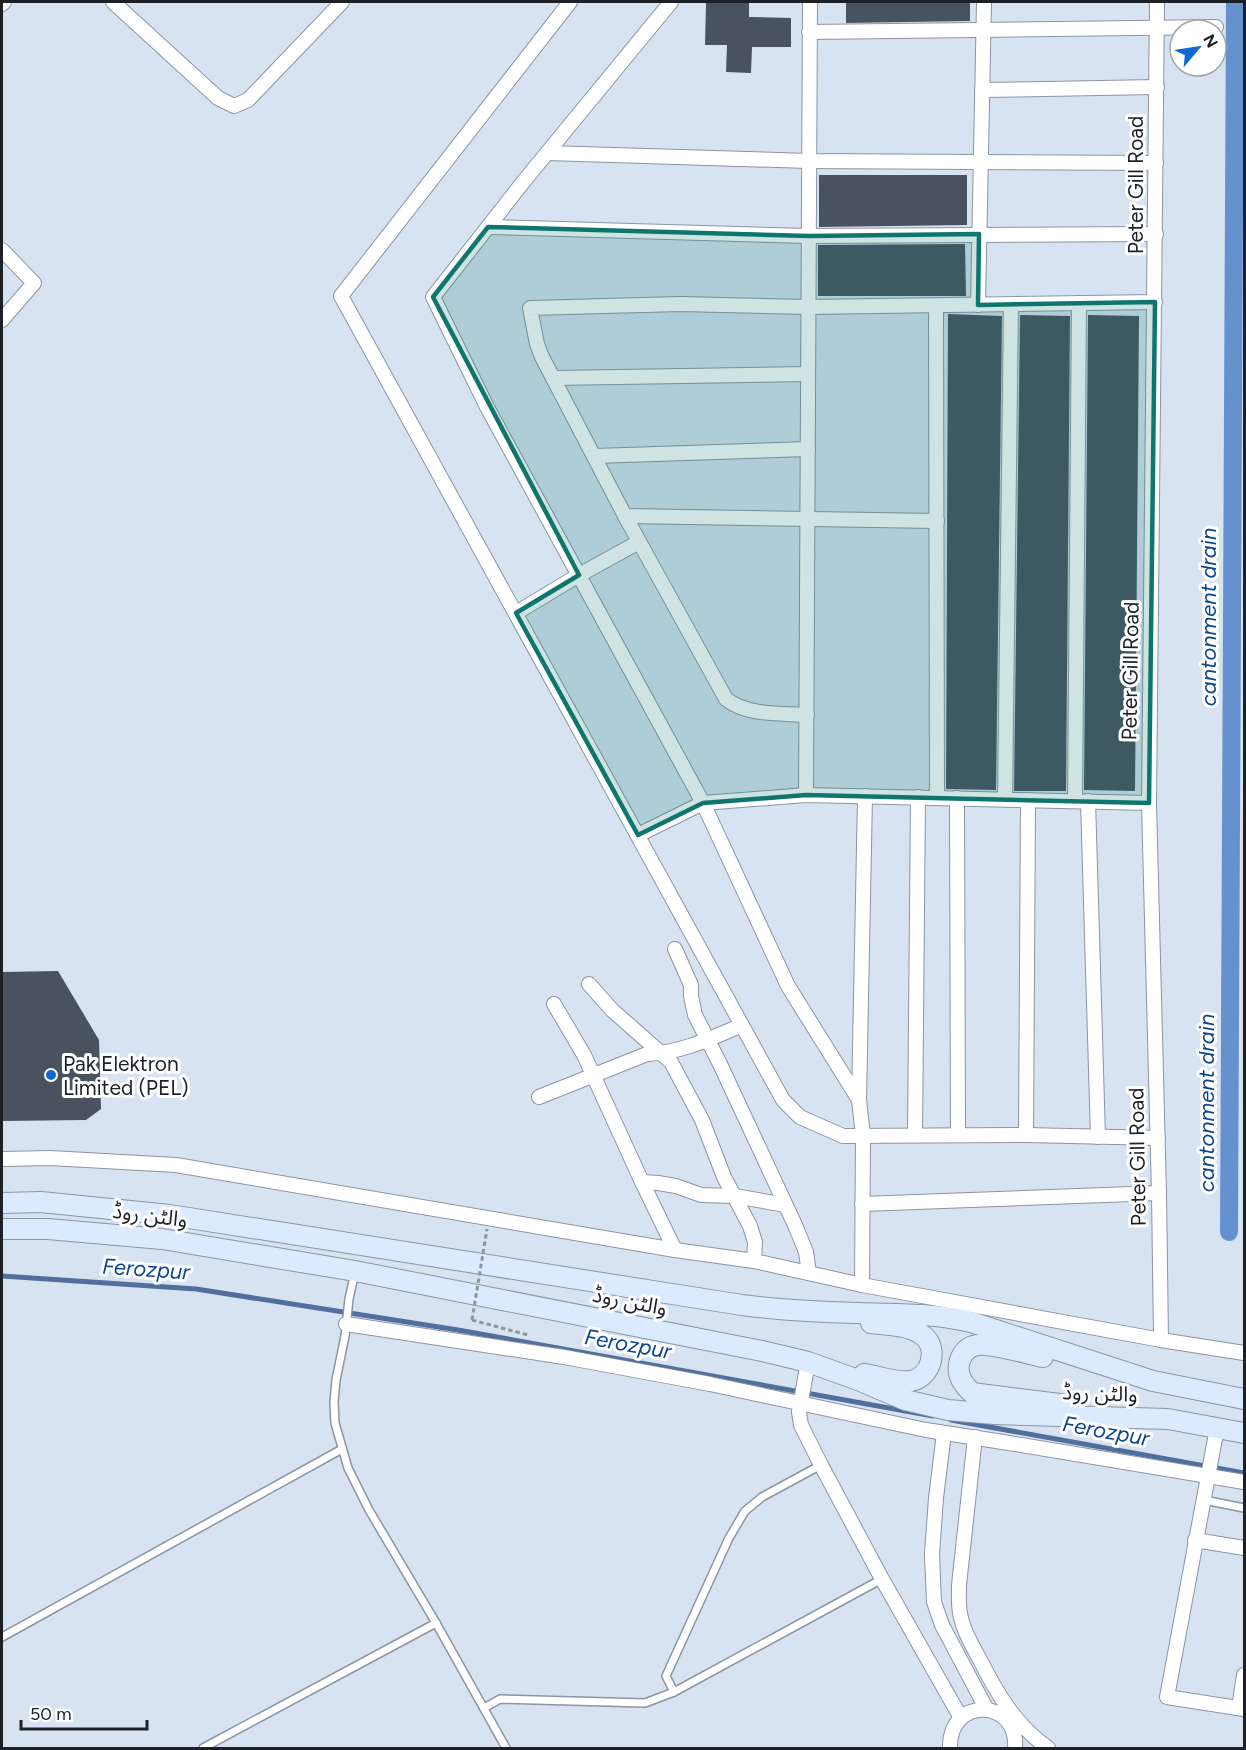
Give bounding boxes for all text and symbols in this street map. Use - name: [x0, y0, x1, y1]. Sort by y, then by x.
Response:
- north arrow: [1168, 18, 1228, 78]
- text: N: [1199, 31, 1222, 51]
- street label: Peter Gill Road: [1123, 116, 1148, 254]
- water label: cantonment drain: [1195, 528, 1222, 706]
- street label: Peter Gill Road: [1116, 601, 1144, 741]
- water label: cantonment drain: [1193, 1014, 1220, 1192]
- place label: Pak Elektron Limited (PEL): [63, 1051, 189, 1100]
- marker: Pak Elektron Limited (PEL): [44, 1068, 58, 1082]
- street label: Peter Gill Road: [1123, 1087, 1151, 1227]
- street label: والٹن روڈ: [111, 1198, 189, 1232]
- water label: Ferozpur: [101, 1252, 192, 1286]
- street label: والٹن روڈ: [591, 1282, 669, 1320]
- water label: Ferozpur: [582, 1323, 675, 1365]
- street label: والٹن روڈ: [1062, 1379, 1138, 1407]
- water label: Ferozpur: [1060, 1410, 1153, 1452]
- scale bar: [21, 1693, 147, 1731]
- text: 50 m: [30, 1703, 72, 1725]

